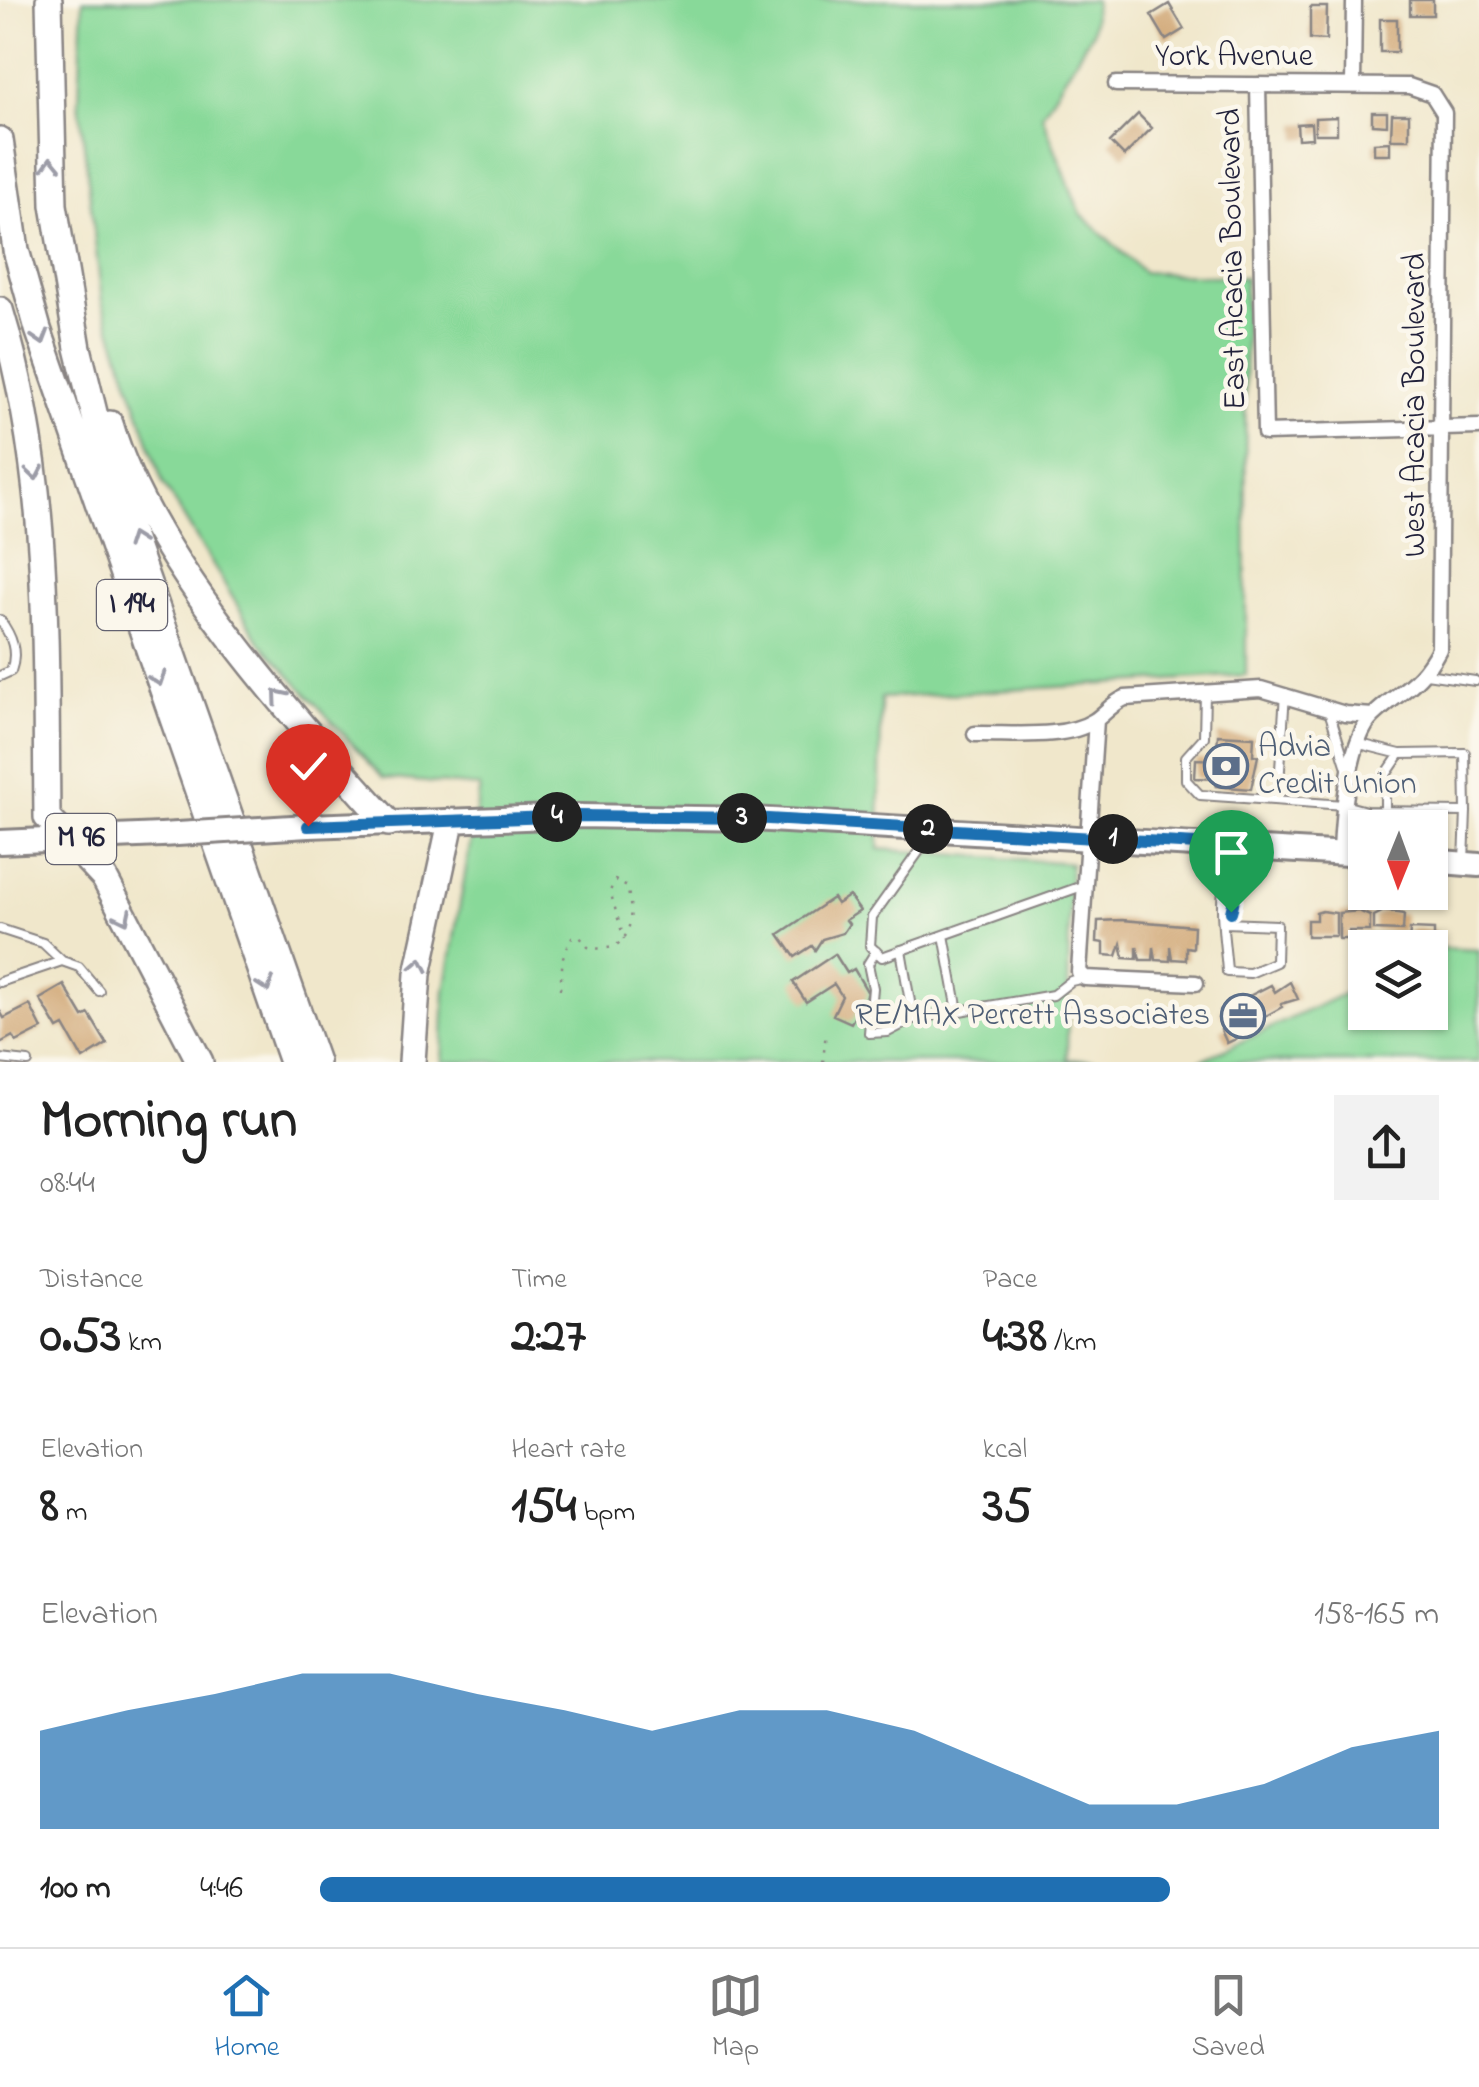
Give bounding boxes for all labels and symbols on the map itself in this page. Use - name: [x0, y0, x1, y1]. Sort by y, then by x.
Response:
- street label: York Avenue: [1155, 34, 1314, 81]
- street label: East Acacia Boulevard: [1208, 108, 1260, 410]
- one-way arrow: [41, 156, 62, 172]
- street label: West Acacia Boulevard: [1393, 253, 1440, 557]
- one-way arrow: [29, 329, 50, 346]
- one-way arrow: [24, 465, 45, 481]
- one-way arrow: [125, 533, 146, 550]
- road number: I 194: [97, 580, 167, 630]
- one-way arrow: [146, 669, 166, 686]
- one-way arrow: [273, 690, 291, 708]
- pin: [266, 724, 351, 827]
- place label: Advia Credit Union: [1258, 725, 1417, 809]
- bank icon: Advia Credit Union: [1203, 743, 1249, 789]
- pin: 4: [532, 792, 582, 842]
- pin: 3: [717, 793, 767, 843]
- pin: 2: [903, 804, 953, 854]
- pin: [1189, 810, 1274, 913]
- north arrow: [1348, 810, 1448, 910]
- road number: M 96: [46, 814, 116, 864]
- pin: 1: [1088, 814, 1138, 864]
- one-way arrow: [111, 906, 131, 924]
- one-way arrow: [409, 957, 430, 973]
- one-way arrow: [254, 976, 274, 993]
- place label: RE/MAX Perrett Associates: [855, 993, 1210, 1040]
- office icon: RE/MAX Perrett Associates: [1220, 993, 1266, 1039]

